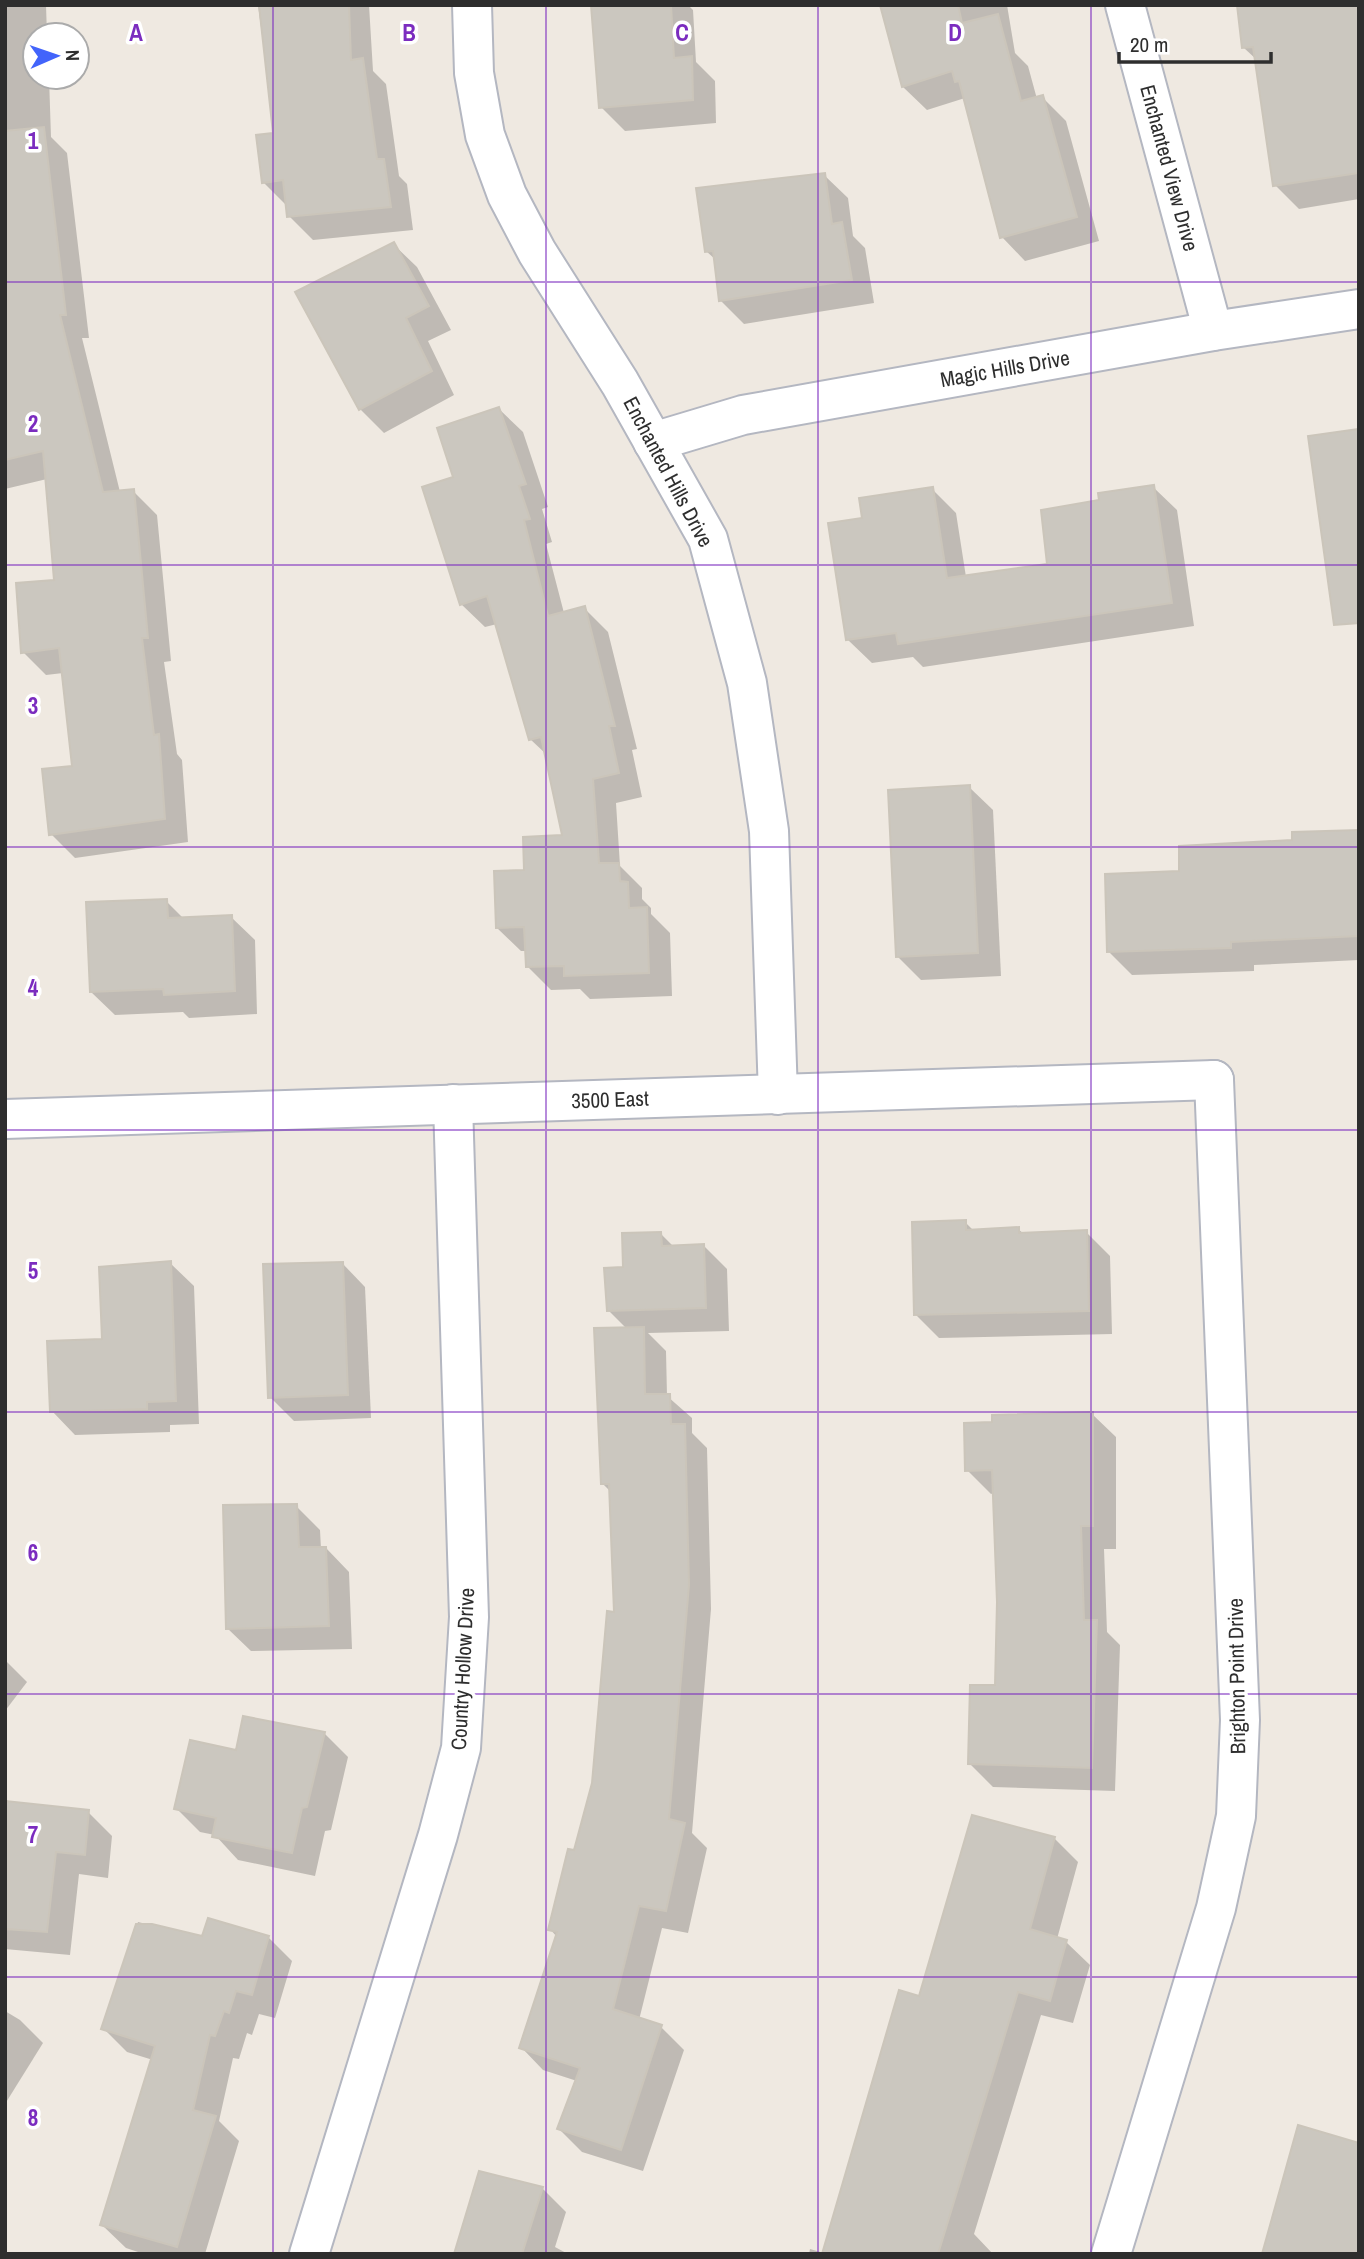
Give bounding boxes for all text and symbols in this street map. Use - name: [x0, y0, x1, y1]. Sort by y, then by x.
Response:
- text: A: [129, 17, 143, 48]
- text: B: [402, 17, 416, 48]
- text: C: [675, 17, 689, 48]
- text: D: [948, 17, 962, 48]
- north arrow: [21, 21, 91, 91]
- scale bar: [1119, 21, 1271, 65]
- text: 20 m: [1130, 30, 1168, 59]
- text: N: [60, 49, 86, 61]
- street label: Enchanted View Drive: [1133, 82, 1206, 254]
- text: 1: [28, 125, 39, 156]
- street label: Magic Hills Drive: [938, 343, 1072, 394]
- street label: Enchanted Hills Drive: [617, 391, 720, 552]
- text: 2: [28, 408, 38, 439]
- text: 3: [28, 690, 38, 721]
- text: 4: [28, 972, 39, 1003]
- street label: 3500 East: [571, 1084, 649, 1115]
- text: 5: [28, 1255, 38, 1286]
- text: 6: [28, 1537, 38, 1568]
- street label: Country Hollow Drive: [444, 1587, 481, 1751]
- street label: Brighton Point Drive: [1221, 1598, 1252, 1754]
- text: 7: [28, 1819, 38, 1850]
- text: 8: [28, 2102, 38, 2133]

